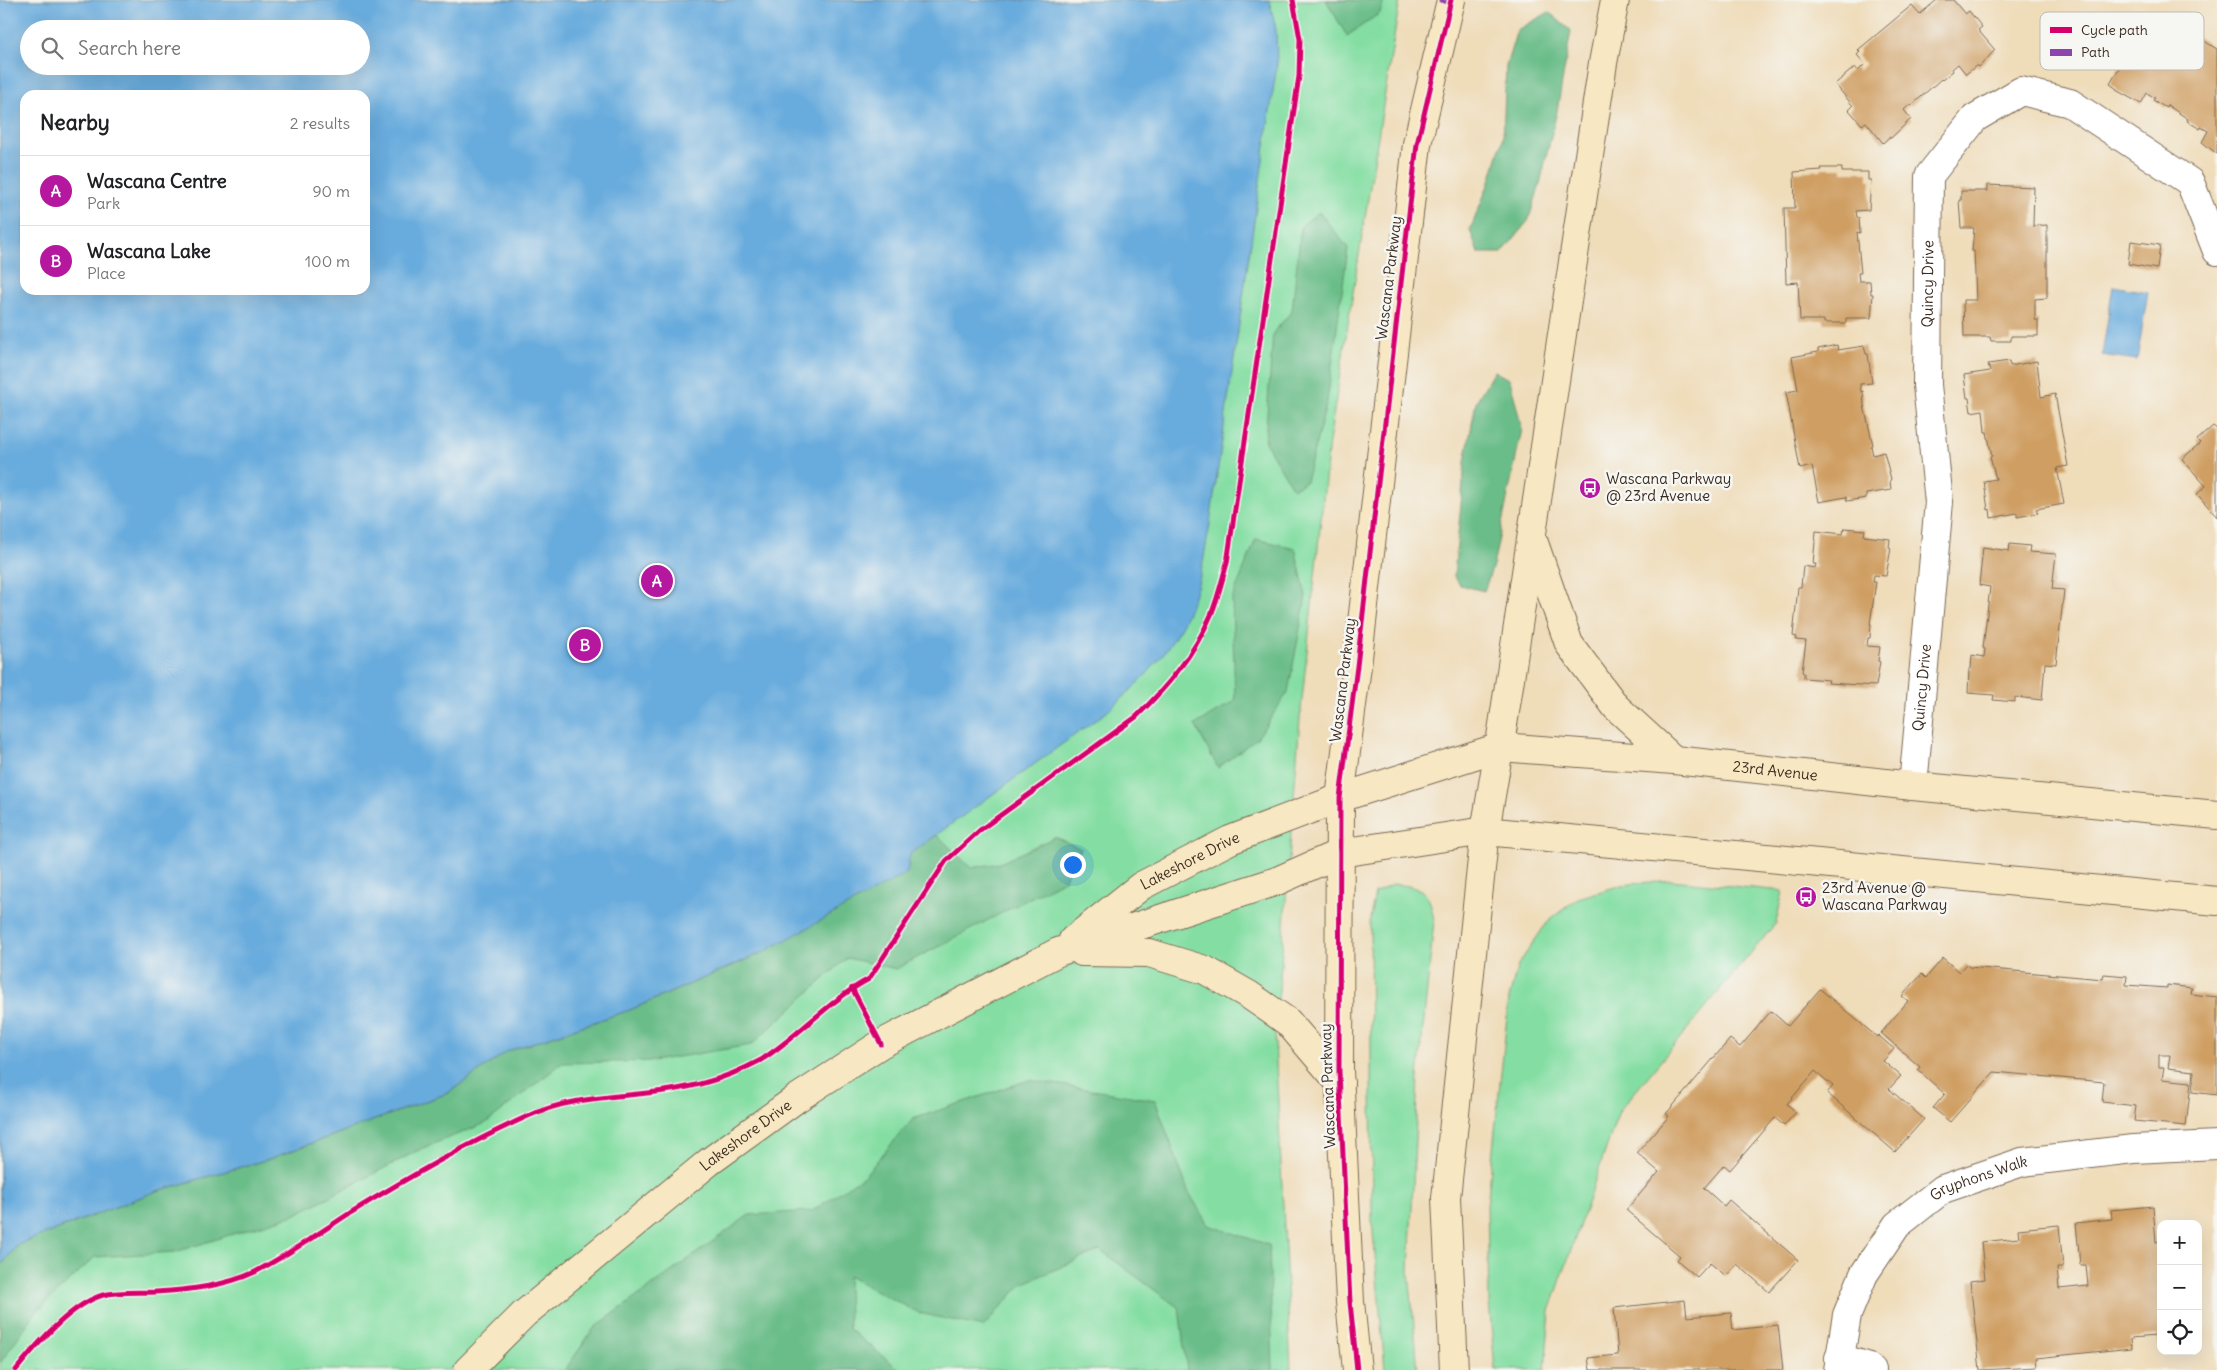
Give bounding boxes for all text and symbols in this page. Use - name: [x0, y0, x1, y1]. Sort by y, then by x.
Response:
- legend: [2040, 12, 2204, 70]
- search box: [20, 20, 370, 75]
- text: Cycle path: [2081, 21, 2148, 39]
- icon: search: [38, 34, 66, 62]
- text: Search here: [78, 36, 181, 60]
- text: Path: [2081, 43, 2110, 61]
- text: Nearby: [40, 109, 110, 136]
- text: 2 results: [290, 113, 350, 133]
- text: Wascana Centre: [87, 169, 227, 193]
- text: A: [51, 181, 61, 201]
- text: 90 m: [312, 181, 350, 201]
- text: Park: [87, 193, 120, 213]
- street label: Wascana Parkway: [1371, 215, 1406, 341]
- text: Wascana Lake: [87, 239, 211, 263]
- street label: Quincy Drive: [1918, 240, 1937, 328]
- text: B: [51, 251, 61, 271]
- text: 100 m: [305, 251, 350, 271]
- text: Place: [87, 263, 126, 283]
- place label: Wascana Parkway @ 23rd Avenue: [1606, 469, 1731, 505]
- bus stop icon: Wascana Parkway @ 23rd Avenue: [1578, 476, 1602, 500]
- pin: A: [641, 562, 673, 600]
- street label: Wascana Parkway: [1325, 617, 1360, 743]
- pin: B: [569, 626, 601, 664]
- street label: Quincy Drive: [1908, 643, 1935, 732]
- street label: 23rd Avenue: [1732, 756, 1819, 785]
- street label: Lakeshore Drive: [1137, 827, 1242, 894]
- your location: [1060, 852, 1086, 878]
- place label: 23rd Avenue @ Wascana Parkway: [1822, 878, 1947, 914]
- bus stop icon: 23rd Avenue @ Wascana Parkway: [1794, 885, 1818, 909]
- street label: Wascana Parkway: [1316, 1023, 1339, 1149]
- street label: Lakeshore Drive: [696, 1095, 795, 1175]
- street label: Gryphons Walk: [1926, 1151, 2029, 1205]
- map controls: [2157, 1220, 2202, 1355]
- button: +: [2157, 1220, 2202, 1265]
- button: −: [2157, 1265, 2202, 1310]
- button: locate: [2157, 1310, 2202, 1355]

